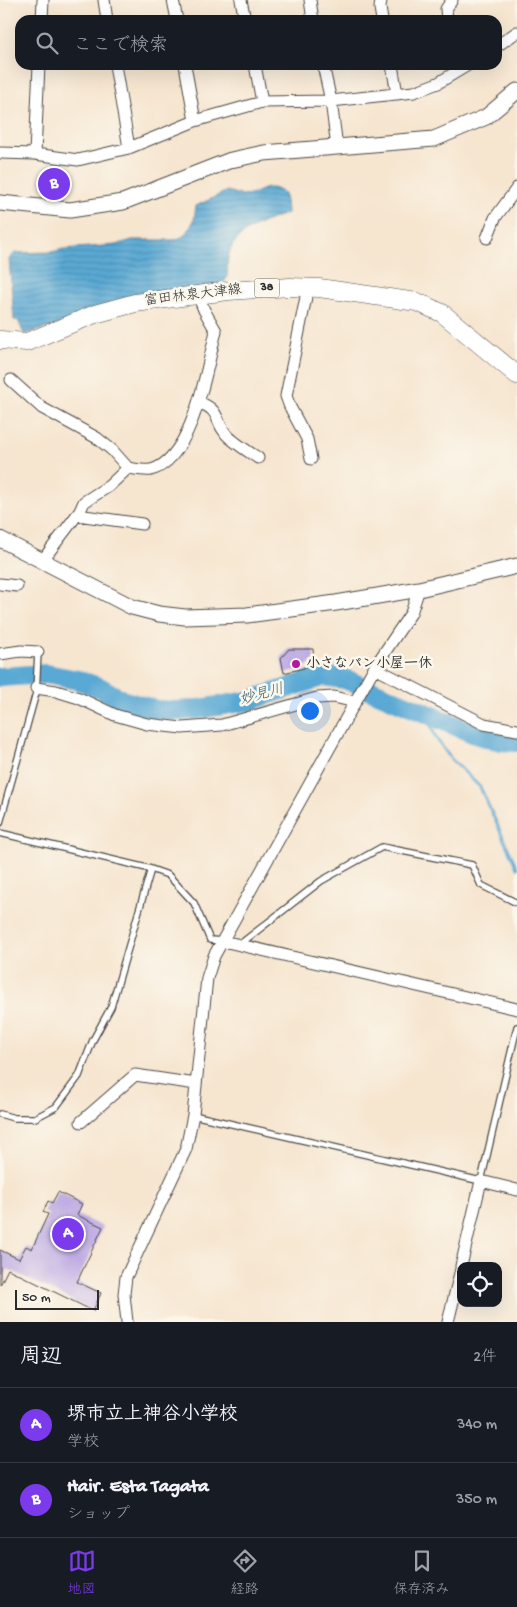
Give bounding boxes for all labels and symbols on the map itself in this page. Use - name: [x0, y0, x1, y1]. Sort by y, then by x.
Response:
- pin: B: [38, 165, 70, 203]
- road number: 38: [254, 278, 280, 298]
- street label: 富田林泉大津線: [143, 282, 243, 310]
- place label: 小さなパン小屋一休: [306, 655, 432, 673]
- marker: 小さなパン小屋一休: [290, 658, 302, 670]
- water label: 妙見川: [238, 680, 286, 710]
- your location: [297, 698, 323, 724]
- pin: A: [52, 1215, 84, 1253]
- scale bar: [15, 1287, 99, 1310]

